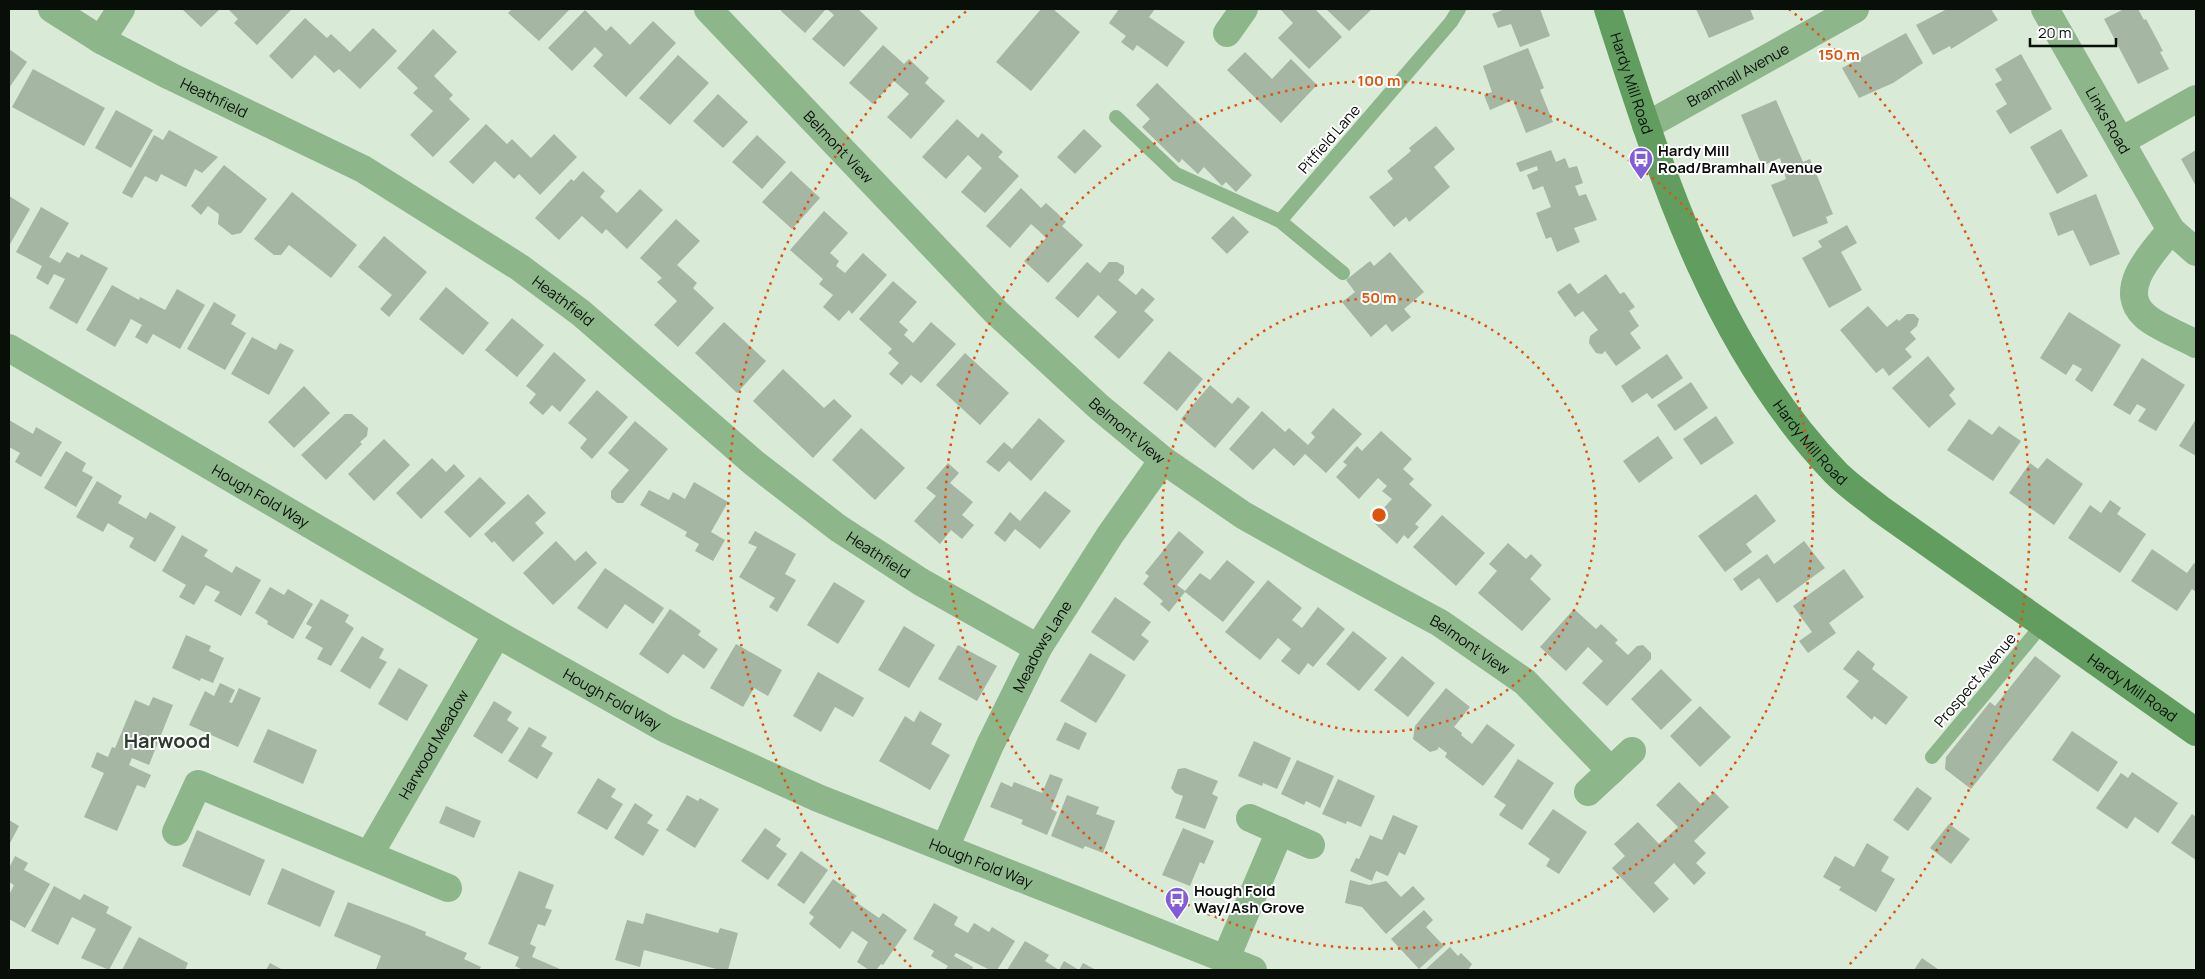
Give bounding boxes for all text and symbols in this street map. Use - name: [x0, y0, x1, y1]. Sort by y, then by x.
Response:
- scale bar: [2030, 15, 2116, 47]
- text: 20 m: [2038, 22, 2071, 43]
- street label: Hardy Mill Road: [1606, 30, 1659, 137]
- street label: Bramhall Avenue: [1683, 38, 1793, 112]
- text: 150 m: [1818, 44, 1860, 65]
- text: 100 m: [1358, 70, 1400, 91]
- street label: Heathfield: [177, 72, 251, 123]
- street label: Links Road: [2081, 83, 2136, 157]
- street label: Pitfield Lane: [1293, 100, 1365, 178]
- street label: Belmont View: [799, 106, 879, 188]
- place label: Hardy Mill Road/Bramhall Avenue: [1658, 140, 1822, 178]
- bus stop icon: Hardy Mill Road/Bramhall Avenue: [1628, 146, 1654, 180]
- street label: Heathfield: [528, 270, 599, 331]
- text: 50 m: [1361, 287, 1397, 308]
- street label: Belmont View: [1085, 393, 1170, 469]
- street label: Hardy Mill Road: [1769, 395, 1852, 490]
- street label: Hough Fold Way: [208, 459, 314, 532]
- centre of rings: [1370, 506, 1388, 524]
- street label: Heathfield: [842, 526, 915, 583]
- street label: Meadows Lane: [1007, 596, 1076, 696]
- street label: Belmont View: [1427, 609, 1515, 680]
- street label: Prospect Avenue: [1929, 628, 2021, 732]
- street label: Hardy Mill Road: [2084, 648, 2182, 726]
- street label: Hough Fold Way: [559, 663, 665, 735]
- street label: Harwood Meadow: [393, 685, 473, 803]
- district label: Harwood: [124, 727, 210, 754]
- street label: Hough Fold Way: [926, 833, 1036, 893]
- place label: Hough Fold Way/Ash Grove: [1194, 880, 1304, 918]
- bus stop icon: Hough Fold Way/Ash Grove: [1164, 886, 1190, 920]

